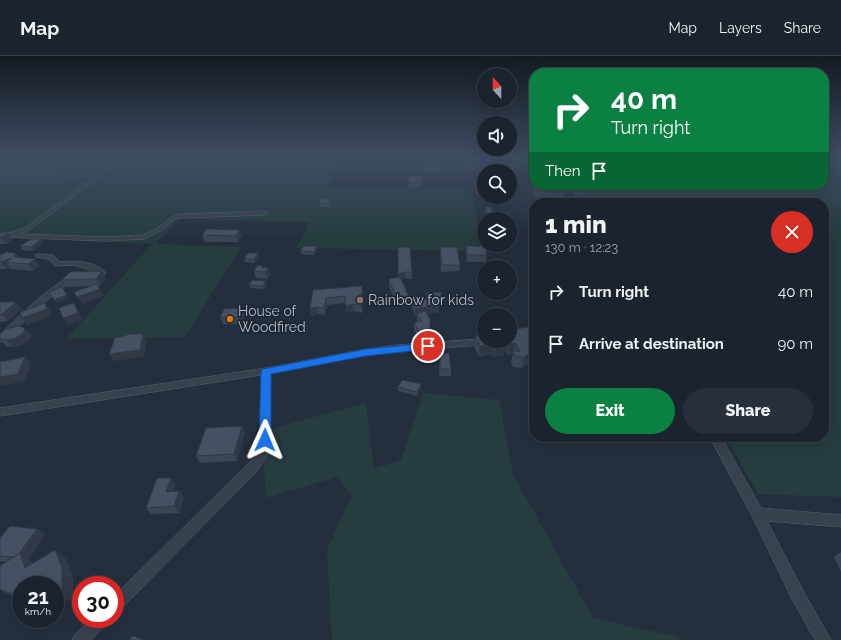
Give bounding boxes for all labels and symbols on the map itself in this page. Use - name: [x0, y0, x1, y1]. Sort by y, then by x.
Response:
- north arrow: [477, 68, 517, 108]
- place label: Rainbow for kids: [368, 292, 474, 308]
- marker: Rainbow for kids: [355, 295, 365, 305]
- place label: House of Woodfired: [238, 303, 306, 335]
- marker: House of Woodfired: [225, 314, 235, 324]
- pin: [411, 329, 445, 363]
- position arrow: [244, 419, 286, 461]
- speed limit sign: 30: [72, 576, 124, 628]

